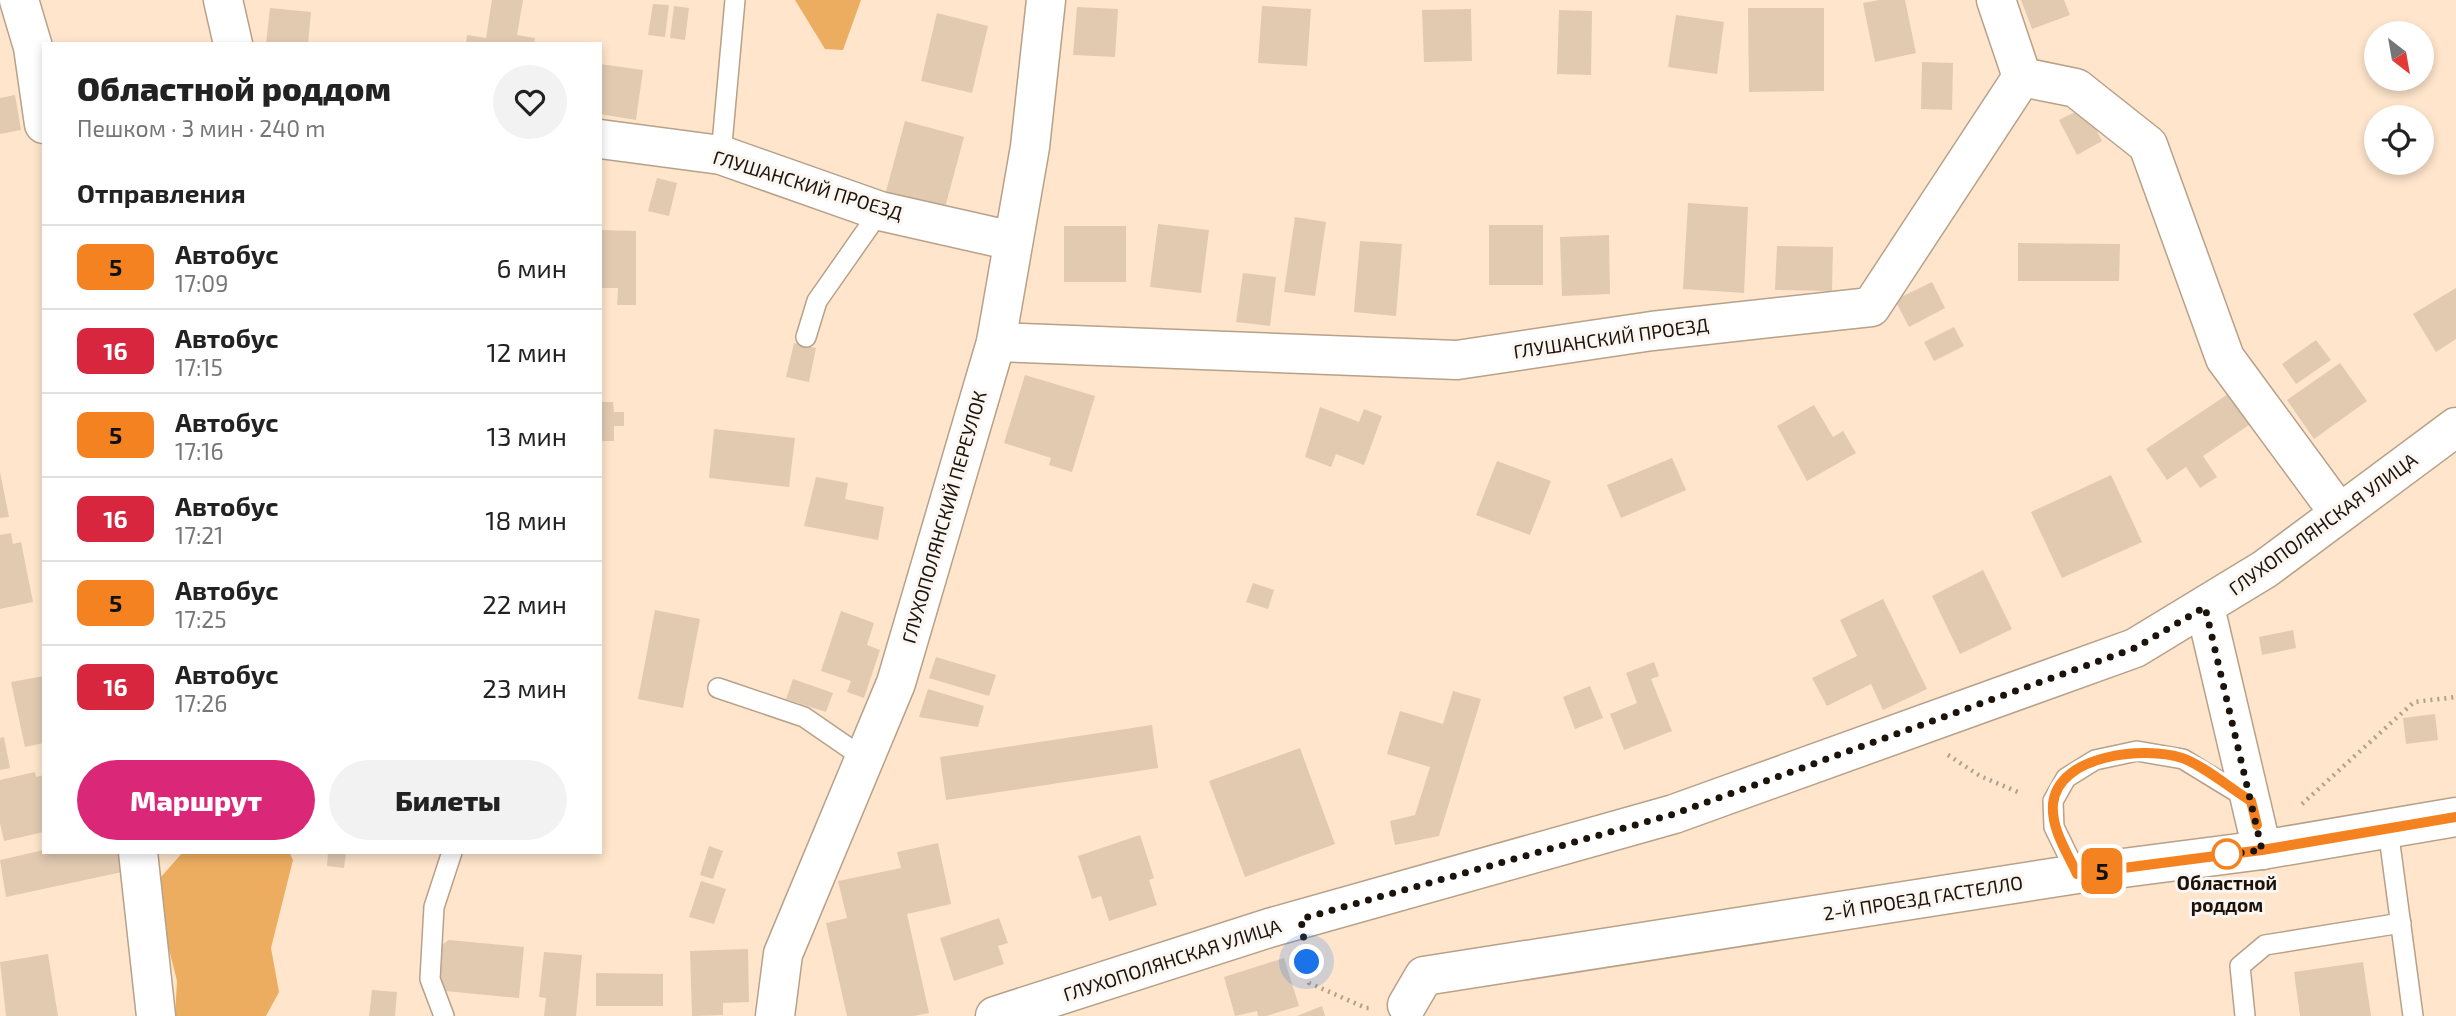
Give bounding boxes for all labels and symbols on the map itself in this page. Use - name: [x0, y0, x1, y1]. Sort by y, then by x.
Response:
- north arrow: [2364, 21, 2434, 91]
- street label: ГЛУШАНСКИЙ ПРОЕЗД: [711, 145, 906, 224]
- street label: ГЛУШАНСКИЙ ПРОЕЗД: [1512, 312, 1710, 363]
- street label: ГЛУХОПОЛЯНСКИЙ ПЕРЕУЛОК: [896, 388, 991, 646]
- street label: ГЛУХОПОЛЯНСКАЯ УЛИЦА: [2224, 447, 2422, 600]
- marker: Областной роддом: [2212, 839, 2242, 869]
- line badge: 5: [2079, 848, 2125, 894]
- street label: 2-Й ПРОЕЗД ГАСТЕЛЛО: [1822, 870, 2024, 925]
- place label: Областной роддом: [2177, 871, 2277, 916]
- street label: ГЛУХОПОЛЯНСКАЯ УЛИЦА: [1060, 913, 1284, 1006]
- your location: [1289, 944, 1324, 979]

